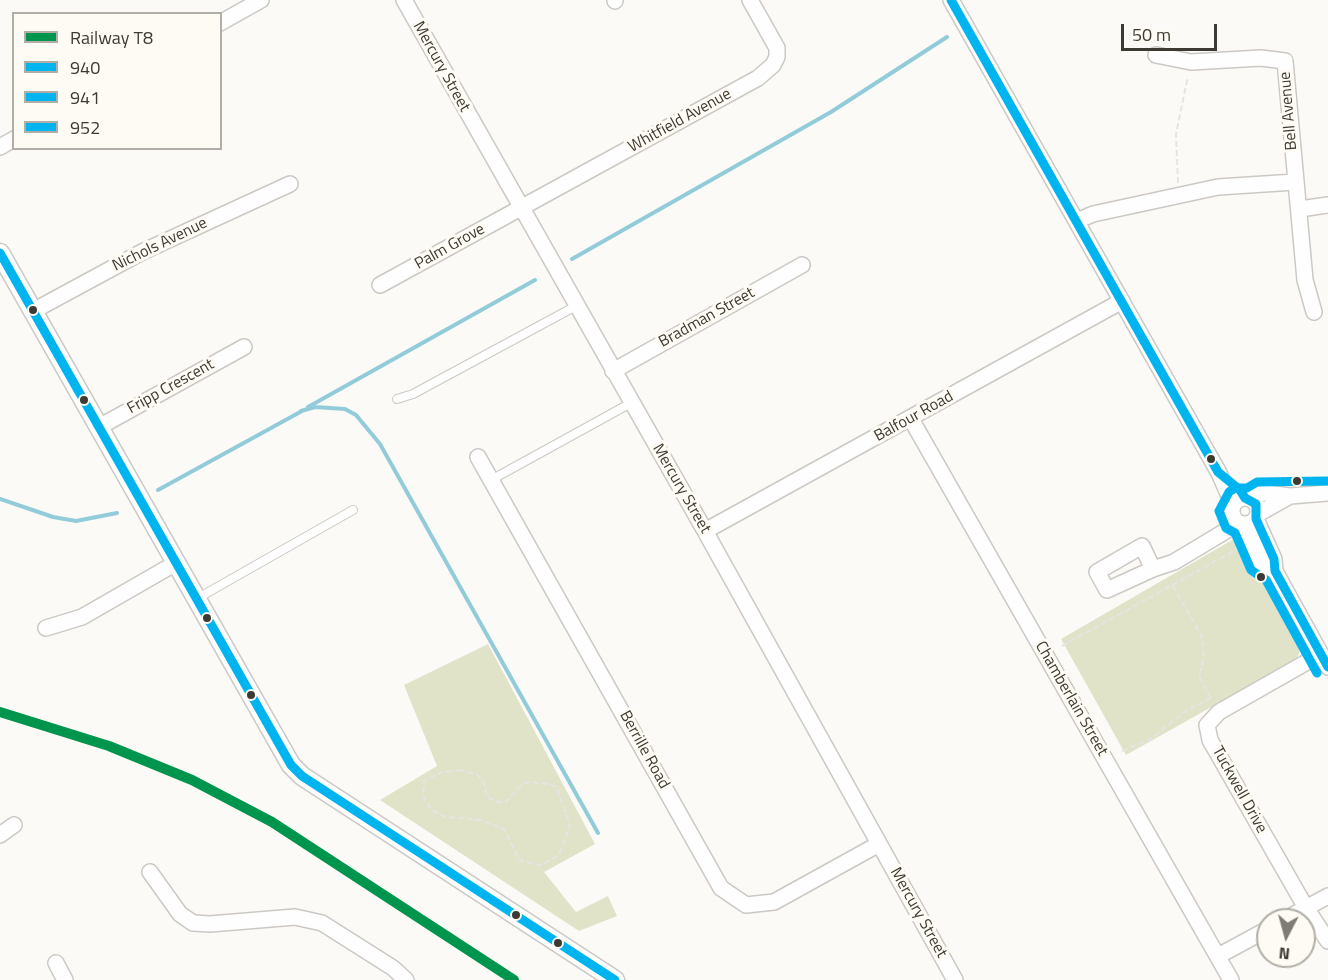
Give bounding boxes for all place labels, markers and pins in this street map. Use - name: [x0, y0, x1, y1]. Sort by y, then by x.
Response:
- unlabelled marker: [27, 304, 39, 316]
- unlabelled marker: [78, 394, 90, 406]
- unlabelled marker: [1205, 453, 1217, 465]
- unlabelled marker: [1291, 475, 1303, 487]
- unlabelled marker: [1255, 571, 1267, 583]
- unlabelled marker: [201, 612, 213, 624]
- unlabelled marker: [245, 689, 257, 701]
- unlabelled marker: [510, 909, 522, 921]
- unlabelled marker: [552, 937, 564, 949]

